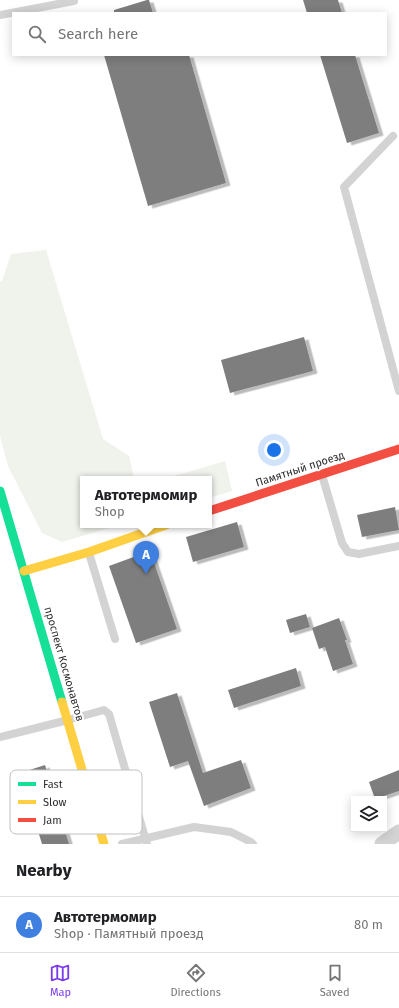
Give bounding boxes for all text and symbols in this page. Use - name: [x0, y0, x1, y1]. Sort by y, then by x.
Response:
- search box: [12, 12, 387, 56]
- icon: search: [26, 23, 48, 45]
- text: Search here: [58, 25, 138, 43]
- your location: [264, 440, 284, 460]
- street label: Памятный проезд: [254, 449, 346, 489]
- popup: [80, 476, 212, 528]
- text: Автотермомир: [95, 486, 197, 504]
- text: Shop: [95, 504, 125, 519]
- pin: A: [133, 541, 159, 574]
- street label: проспект Космонавтов: [41, 605, 87, 723]
- legend: [10, 770, 142, 834]
- text: Fast: [43, 778, 63, 791]
- text: Slow: [43, 796, 67, 809]
- map controls: [351, 796, 387, 832]
- button: layers: [351, 796, 387, 832]
- text: Jam: [43, 814, 62, 827]
- text: Nearby: [16, 860, 71, 881]
- text: Автотермомир: [54, 908, 157, 926]
- text: A: [25, 917, 33, 932]
- text: 80 m: [354, 917, 383, 932]
- text: Shop · Памятный проезд: [54, 926, 204, 941]
- tab: Map: [49, 962, 71, 999]
- tab: Directions: [170, 962, 221, 999]
- tab: Saved: [320, 962, 350, 999]

